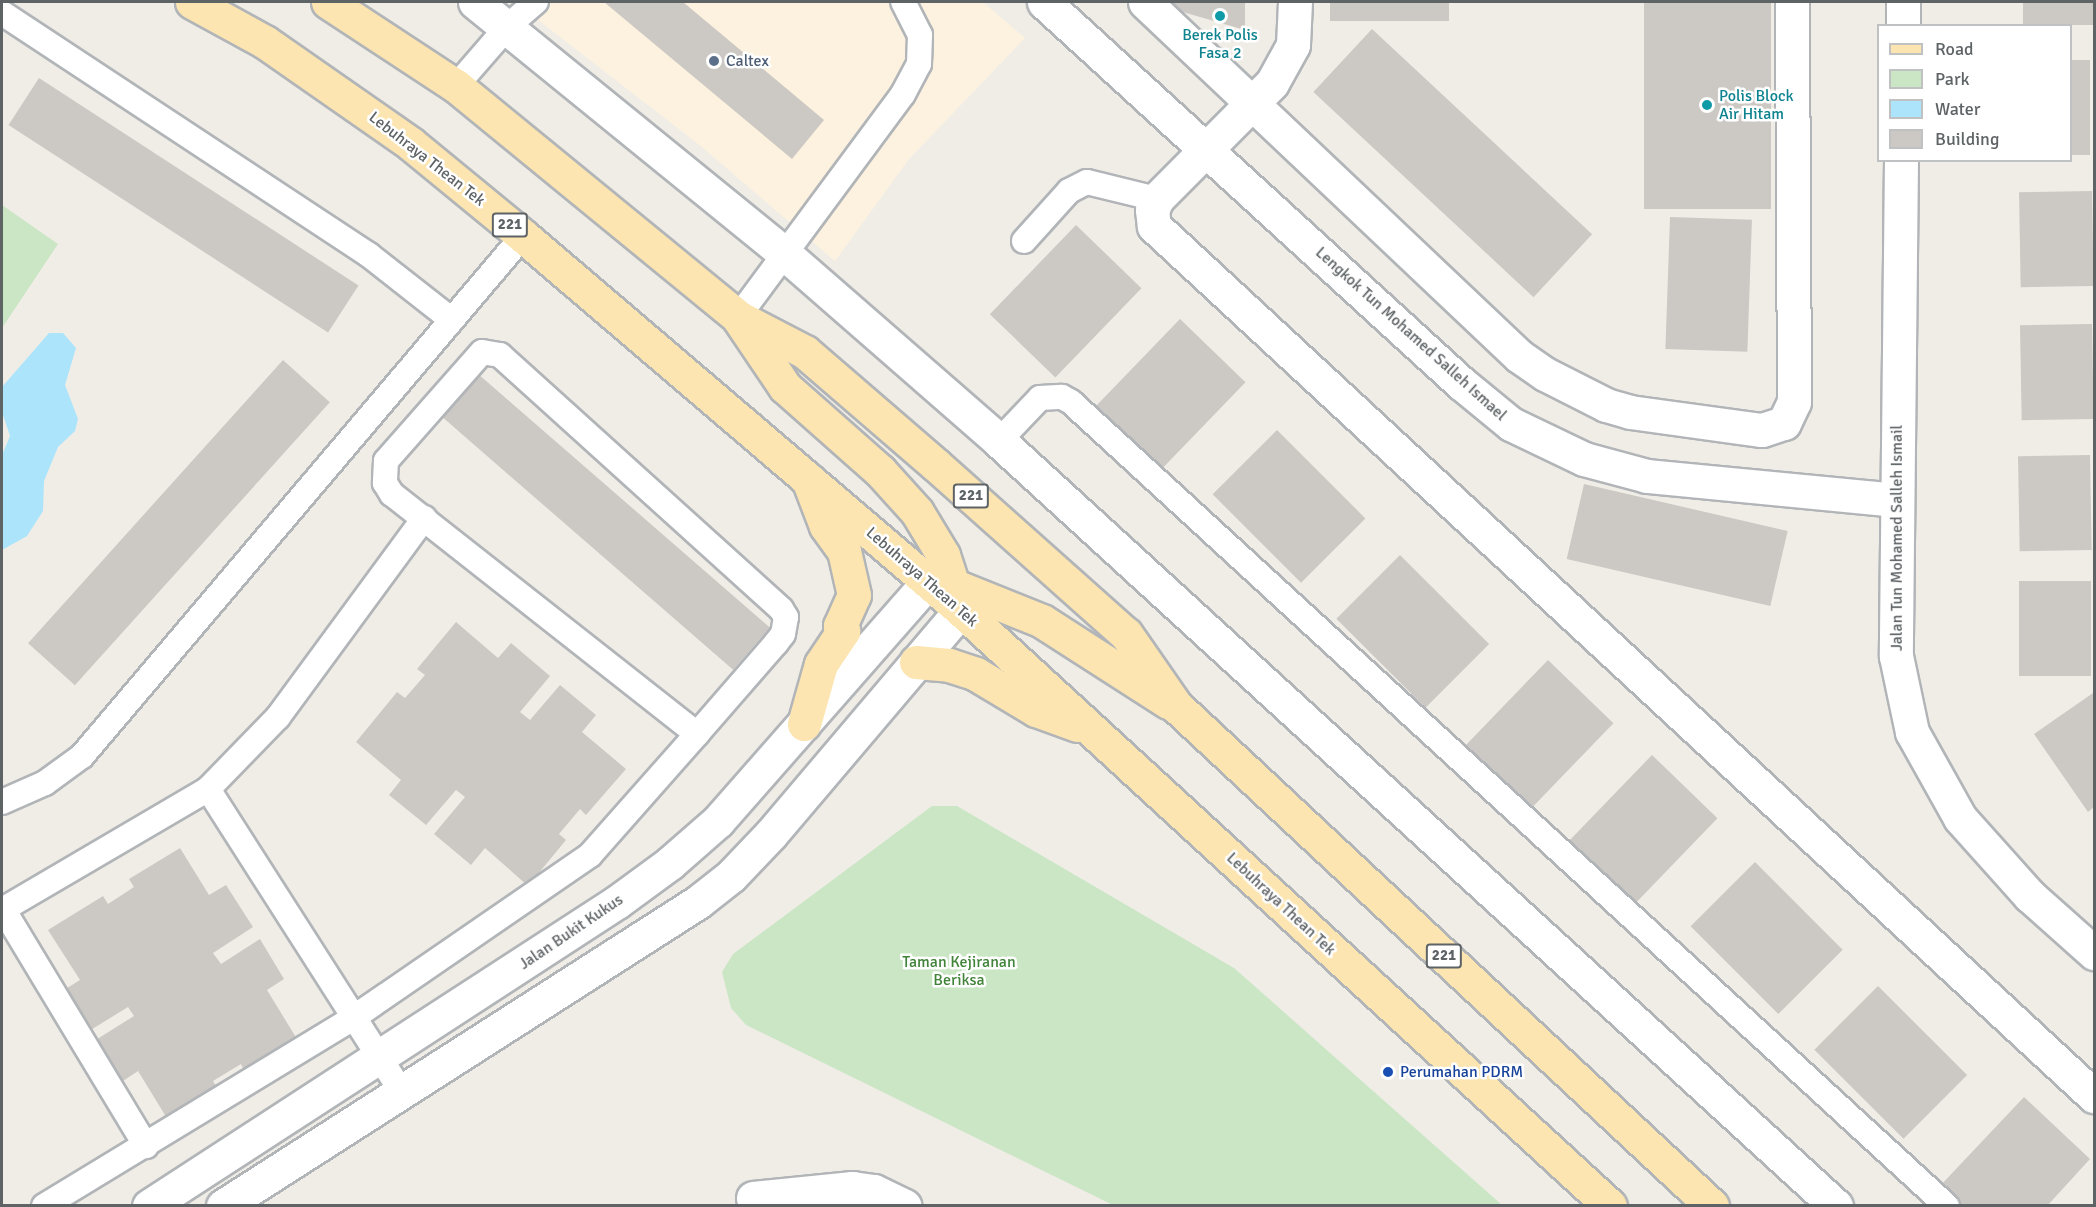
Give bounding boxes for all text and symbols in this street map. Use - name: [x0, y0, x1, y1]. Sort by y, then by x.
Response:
- marker: Berek Polis Fasa 2: [1213, 9, 1227, 23]
- legend: [1877, 24, 2072, 162]
- place label: Berek Polis Fasa 2: [1182, 25, 1258, 63]
- text: Road: [1935, 38, 1974, 60]
- place label: Caltex: [726, 51, 769, 71]
- marker: Caltex: [707, 54, 721, 68]
- text: Park: [1935, 68, 1970, 90]
- place label: Polis Block Air Hitam: [1719, 86, 1794, 124]
- marker: Polis Block Air Hitam: [1700, 98, 1714, 112]
- text: Water: [1935, 98, 1980, 120]
- street label: Lebuhraya Thean Tek: [365, 108, 489, 210]
- text: Building: [1935, 128, 1999, 150]
- road number: 221: [490, 213, 530, 237]
- street label: Lengkok Tun Mohamed Salleh Ismael: [1311, 243, 1511, 425]
- street label: Jalan Tun Mohamed Salleh Ismail: [1887, 425, 1907, 651]
- road number: 221: [952, 484, 990, 508]
- street label: Lebuhraya Thean Tek: [862, 523, 982, 631]
- street label: Lebuhraya Thean Tek: [1223, 849, 1339, 959]
- street label: Jalan Bukit Kukus: [515, 890, 627, 974]
- road number: 221: [1424, 944, 1464, 968]
- park label: Taman Kejiranan Beriksa: [902, 952, 1016, 990]
- place label: Perumahan PDRM: [1400, 1062, 1523, 1082]
- marker: Perumahan PDRM: [1381, 1065, 1395, 1079]

